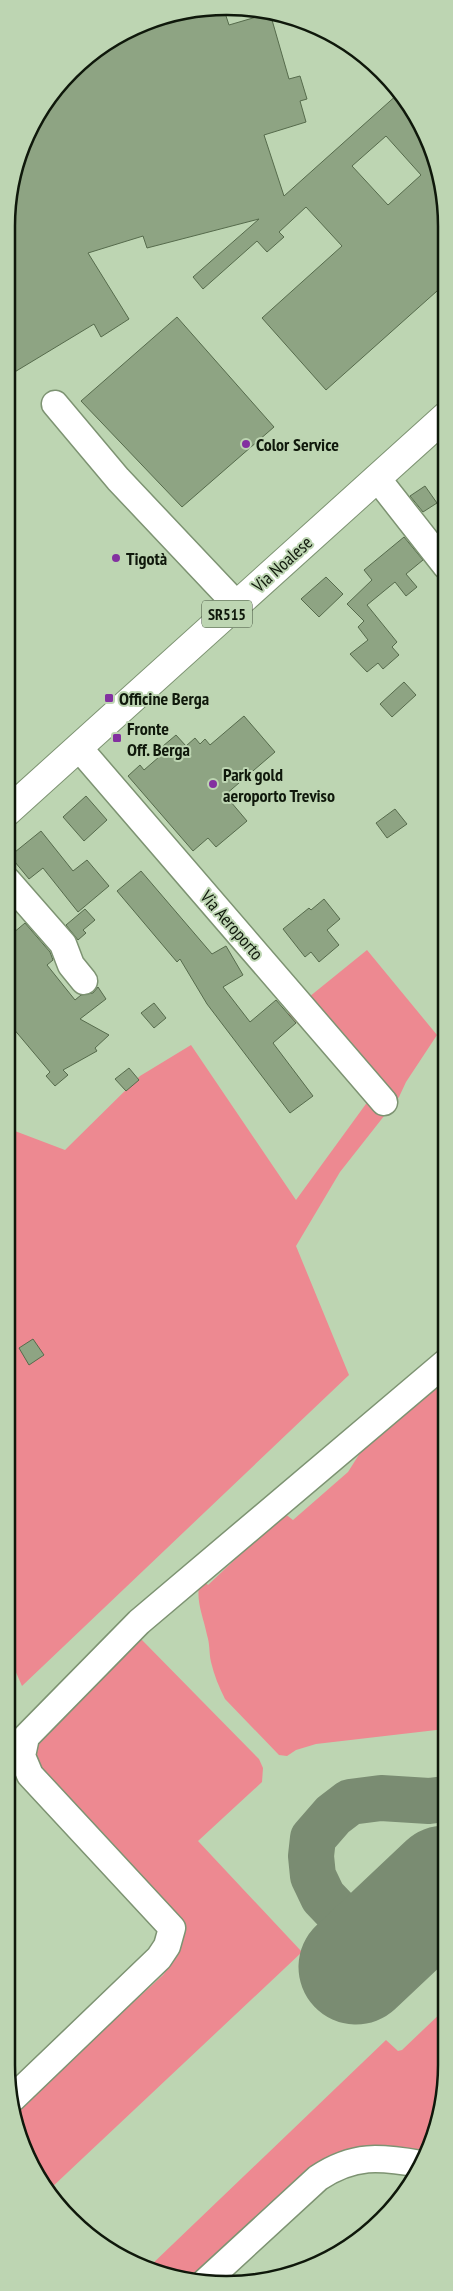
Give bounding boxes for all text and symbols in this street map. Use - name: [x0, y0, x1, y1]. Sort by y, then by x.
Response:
- place label: Color Service: [256, 433, 339, 456]
- marker: Color Service: [240, 438, 252, 450]
- street label: Via Noalese: [246, 531, 317, 598]
- place label: Tigotà: [126, 547, 167, 570]
- marker: Tigotà: [110, 552, 122, 564]
- road number: SR515: [202, 600, 252, 628]
- place label: Officine Berga: [119, 687, 209, 710]
- marker: Officine Berga: [103, 692, 115, 704]
- place label: Fronte Off. Berga: [127, 717, 190, 761]
- marker: Fronte Off. Berga: [111, 732, 123, 744]
- place label: Park gold aeroporto Treviso: [223, 763, 335, 807]
- marker: Park gold aeroporto Treviso: [207, 778, 219, 790]
- street label: Via Aeroporto: [195, 885, 269, 965]

